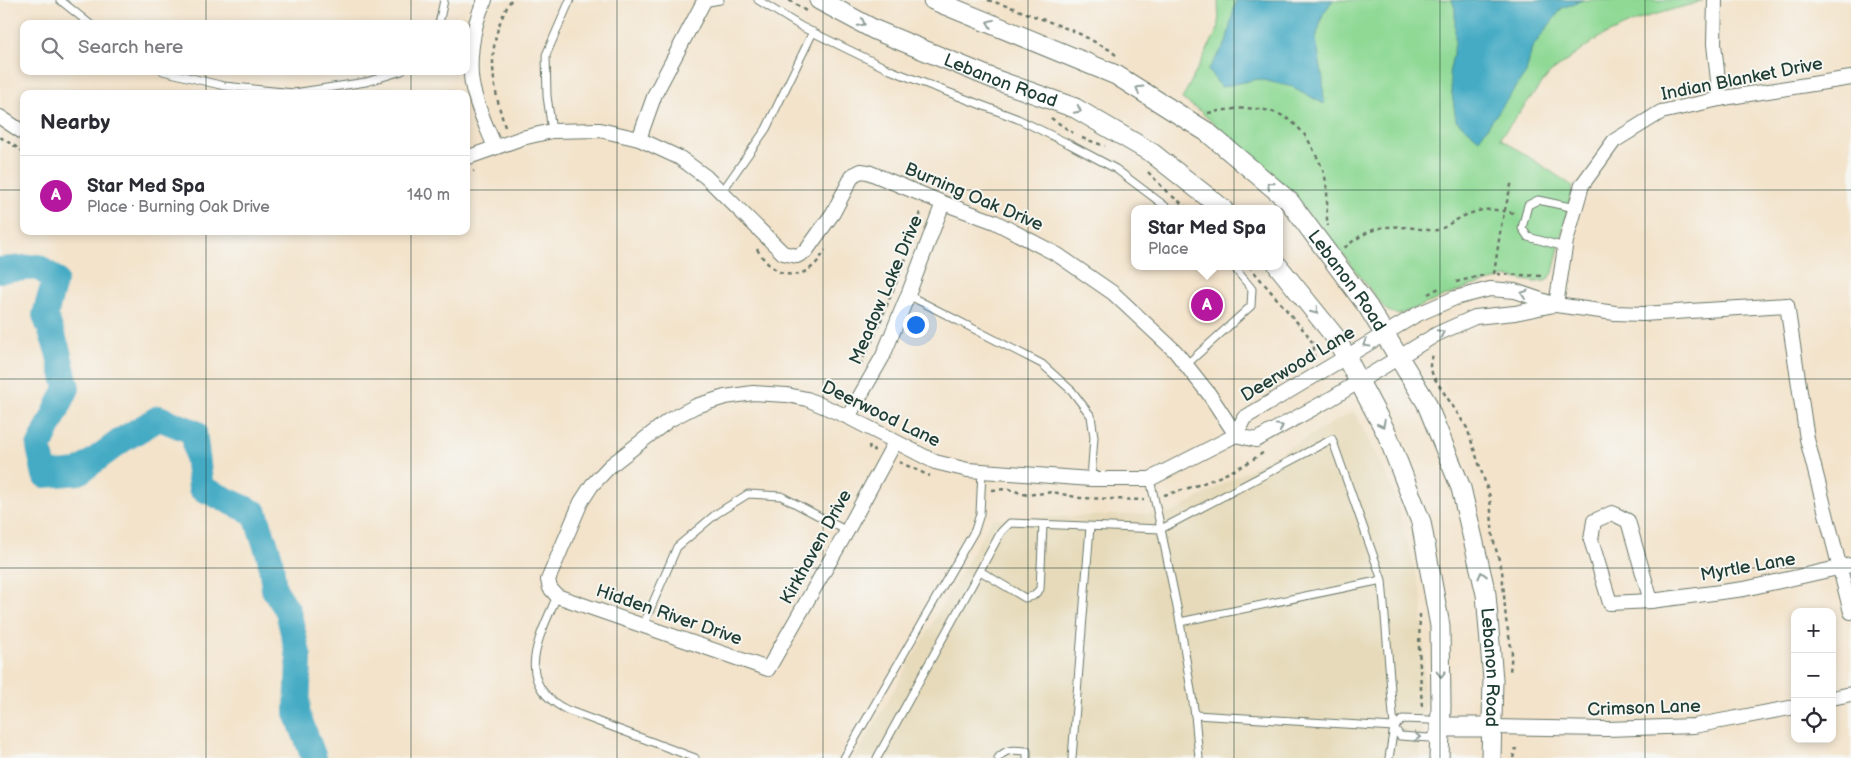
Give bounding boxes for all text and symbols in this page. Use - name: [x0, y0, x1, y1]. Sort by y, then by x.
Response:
- one-way arrow: [857, 17, 866, 27]
- one-way arrow: [986, 19, 995, 30]
- search box: [20, 20, 470, 75]
- icon: search: [38, 34, 66, 62]
- text: Search here: [78, 36, 183, 59]
- street label: Lebanon Road: [941, 49, 1060, 111]
- street label: Indian Blanket Drive: [1660, 53, 1825, 105]
- one-way arrow: [1135, 86, 1144, 95]
- one-way arrow: [1072, 104, 1081, 114]
- text: Nearby: [40, 110, 110, 135]
- street label: Burning Oak Drive: [902, 158, 1047, 236]
- text: Star Med Spa: [87, 175, 205, 198]
- one-way arrow: [1266, 181, 1275, 190]
- text: A: [51, 186, 61, 205]
- text: 140 m: [407, 186, 450, 205]
- text: Place · Burning Oak Drive: [87, 198, 270, 217]
- popup: [1131, 205, 1283, 270]
- street label: Meadow Lake Drive: [845, 212, 927, 368]
- text: Star Med Spa: [1148, 217, 1266, 240]
- street label: Lebanon Road: [1304, 226, 1391, 335]
- text: Place: [1148, 240, 1189, 259]
- pin: A: [1191, 286, 1223, 324]
- one-way arrow: [1520, 290, 1528, 300]
- one-way arrow: [1309, 305, 1317, 314]
- your location: [903, 312, 929, 338]
- street label: Deerwood Lane: [1237, 322, 1359, 406]
- one-way arrow: [1436, 328, 1445, 339]
- one-way arrow: [1363, 338, 1372, 348]
- street label: Deerwood Lane: [818, 376, 944, 452]
- one-way arrow: [1376, 419, 1386, 428]
- one-way arrow: [1275, 423, 1284, 433]
- street label: Kirkhaven Drive: [776, 486, 856, 608]
- street label: Myrtle Lane: [1699, 548, 1797, 586]
- one-way arrow: [1477, 570, 1488, 579]
- street label: Hidden River Drive: [593, 580, 745, 650]
- street label: Lebanon Road: [1477, 607, 1504, 727]
- map controls: [1791, 608, 1836, 743]
- button: +: [1791, 608, 1836, 653]
- button: −: [1791, 653, 1836, 698]
- one-way arrow: [1436, 671, 1446, 679]
- street label: Crimson Lane: [1587, 696, 1701, 720]
- button: locate: [1791, 698, 1836, 743]
- one-way arrow: [1413, 732, 1421, 743]

